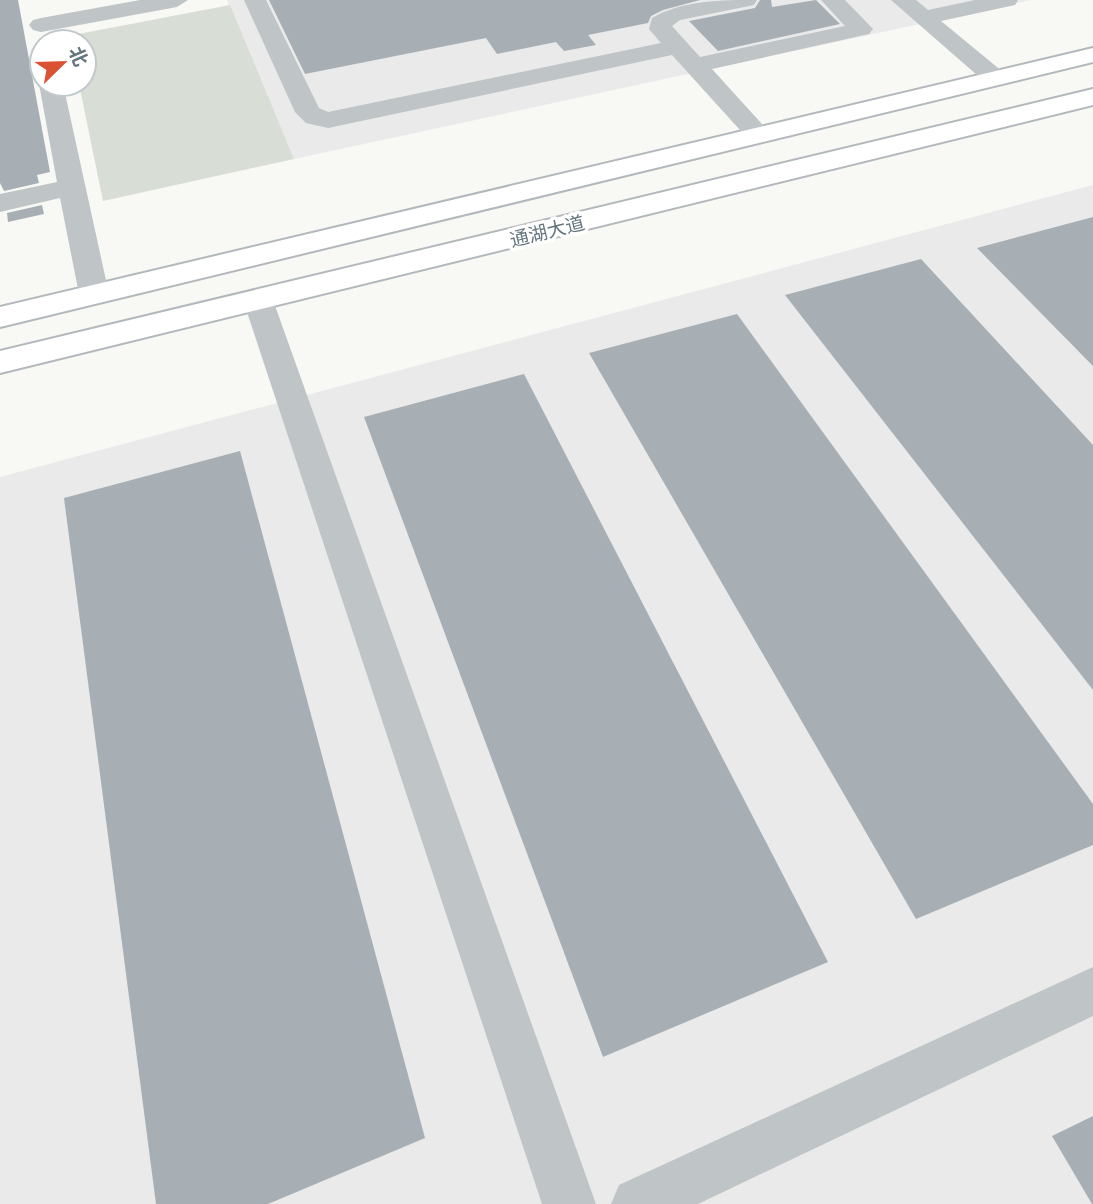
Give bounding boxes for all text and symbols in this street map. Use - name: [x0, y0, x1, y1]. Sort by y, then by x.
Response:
- north arrow: [28, 28, 98, 98]
- text: 北: [64, 44, 92, 70]
- street label: 通湖大道: [508, 212, 587, 252]

